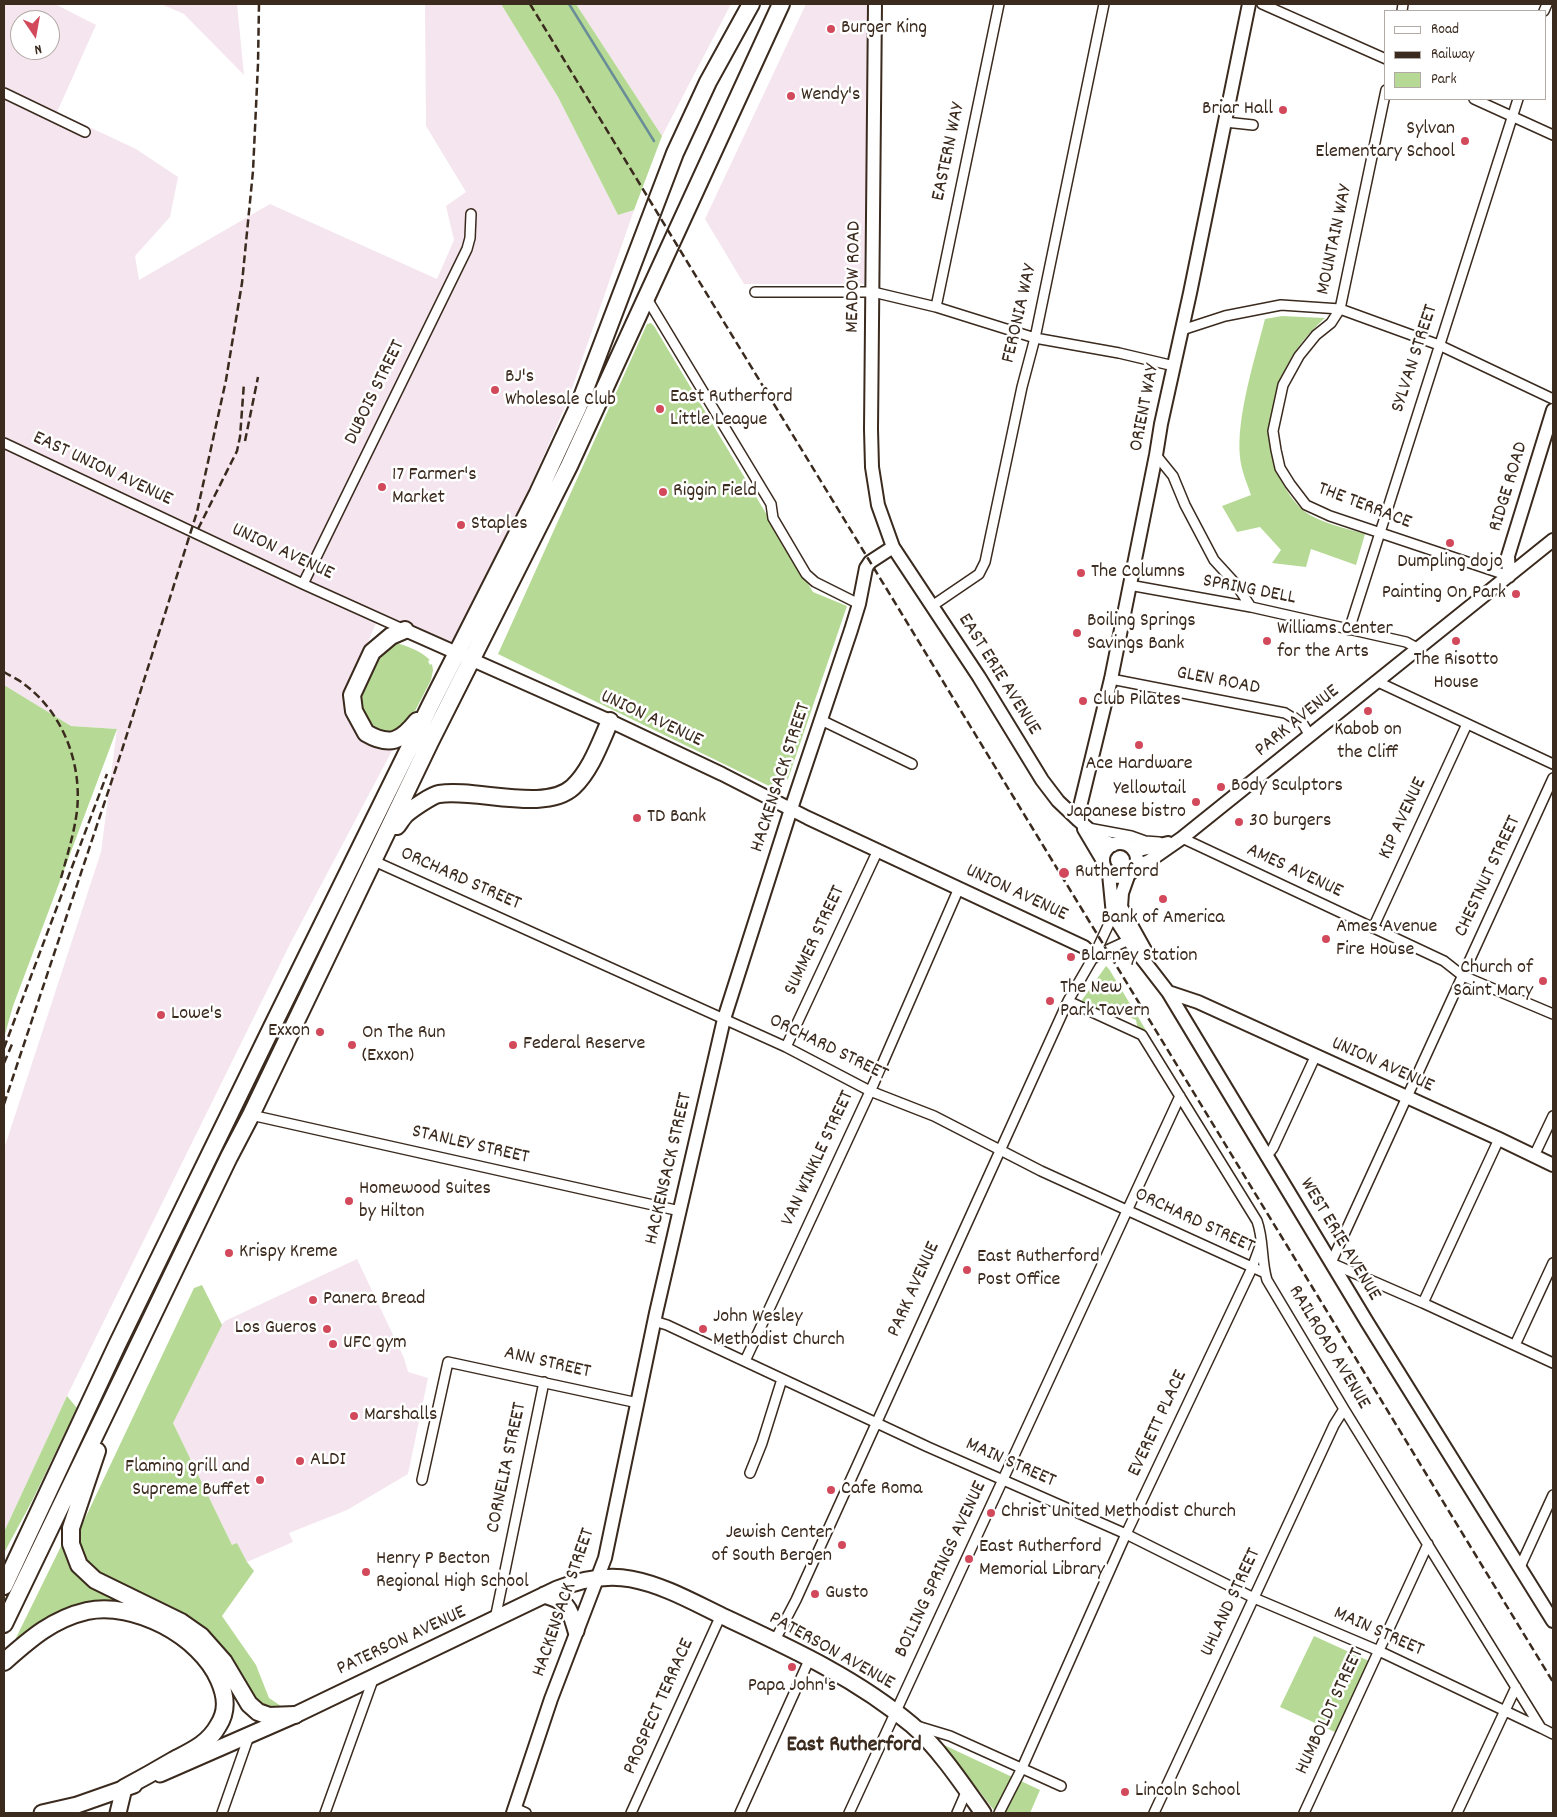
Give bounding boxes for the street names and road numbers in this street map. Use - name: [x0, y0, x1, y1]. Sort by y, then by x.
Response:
- street label: EASTERN WAY: [928, 101, 972, 203]
- street label: MOUNTAIN WAY: [1313, 183, 1359, 297]
- street label: MEADOW ROAD: [842, 221, 868, 333]
- street label: FERONIA WAY: [998, 262, 1044, 366]
- street label: SYLVAN STREET: [1387, 302, 1445, 416]
- street label: DUBOIS STREET: [340, 337, 412, 449]
- street label: ORIENT WAY: [1126, 362, 1166, 454]
- street label: EAST UNION AVENUE: [28, 427, 176, 513]
- street label: RIDGE ROAD: [1485, 439, 1535, 535]
- street label: THE TERRACE: [1314, 478, 1414, 536]
- street label: UNION AVENUE: [227, 519, 337, 587]
- street label: SPRING DELL: [1200, 570, 1298, 612]
- street label: EAST ERIE AVENUE: [951, 610, 1045, 740]
- street label: GLEN ROAD: [1174, 662, 1262, 702]
- street label: PARK AVENUE: [1251, 681, 1345, 763]
- street label: UNION AVENUE: [596, 686, 706, 754]
- street label: HACKENSACK STREET: [747, 700, 817, 856]
- street label: KIP AVENUE: [1375, 774, 1433, 864]
- street label: CHESTNUT STREET: [1450, 813, 1528, 941]
- street label: AMES AVENUE: [1242, 839, 1346, 905]
- street label: ORCHARD STREET: [396, 843, 524, 917]
- street label: UNION AVENUE: [961, 860, 1071, 928]
- street label: SUMMER STREET: [780, 882, 852, 1000]
- street label: ORCHARD STREET: [764, 1010, 892, 1088]
- street label: UNION AVENUE: [1327, 1033, 1437, 1099]
- street label: VAN WINKLE STREET: [777, 1088, 861, 1230]
- street label: HACKENSACK STREET: [641, 1091, 699, 1247]
- street label: STANLEY STREET: [409, 1121, 531, 1171]
- street label: WEST ERIE AVENUE: [1293, 1174, 1385, 1306]
- street label: ORCHARD STREET: [1130, 1184, 1258, 1260]
- street label: PARK AVENUE: [883, 1239, 947, 1341]
- street label: RAILROAD AVENUE: [1282, 1282, 1374, 1414]
- street label: ANN STREET: [501, 1342, 593, 1386]
- street label: EVERETT PLACE: [1124, 1367, 1194, 1481]
- street label: CORNELIA STREET: [482, 1401, 534, 1535]
- street label: MAIN STREET: [961, 1434, 1059, 1494]
- street label: BOILING SPRINGS AVENUE: [891, 1478, 993, 1662]
- street label: HACKENSACK STREET: [528, 1526, 602, 1680]
- street label: UHLAND STREET: [1197, 1545, 1267, 1661]
- street label: PATERSON AVENUE: [334, 1602, 470, 1682]
- street label: MAIN STREET: [1329, 1603, 1427, 1663]
- street label: PATERSON AVENUE: [764, 1608, 898, 1696]
- street label: PROSPECT TERRACE: [619, 1635, 701, 1779]
- street label: HUMBOLDT STREET: [1291, 1645, 1371, 1779]

